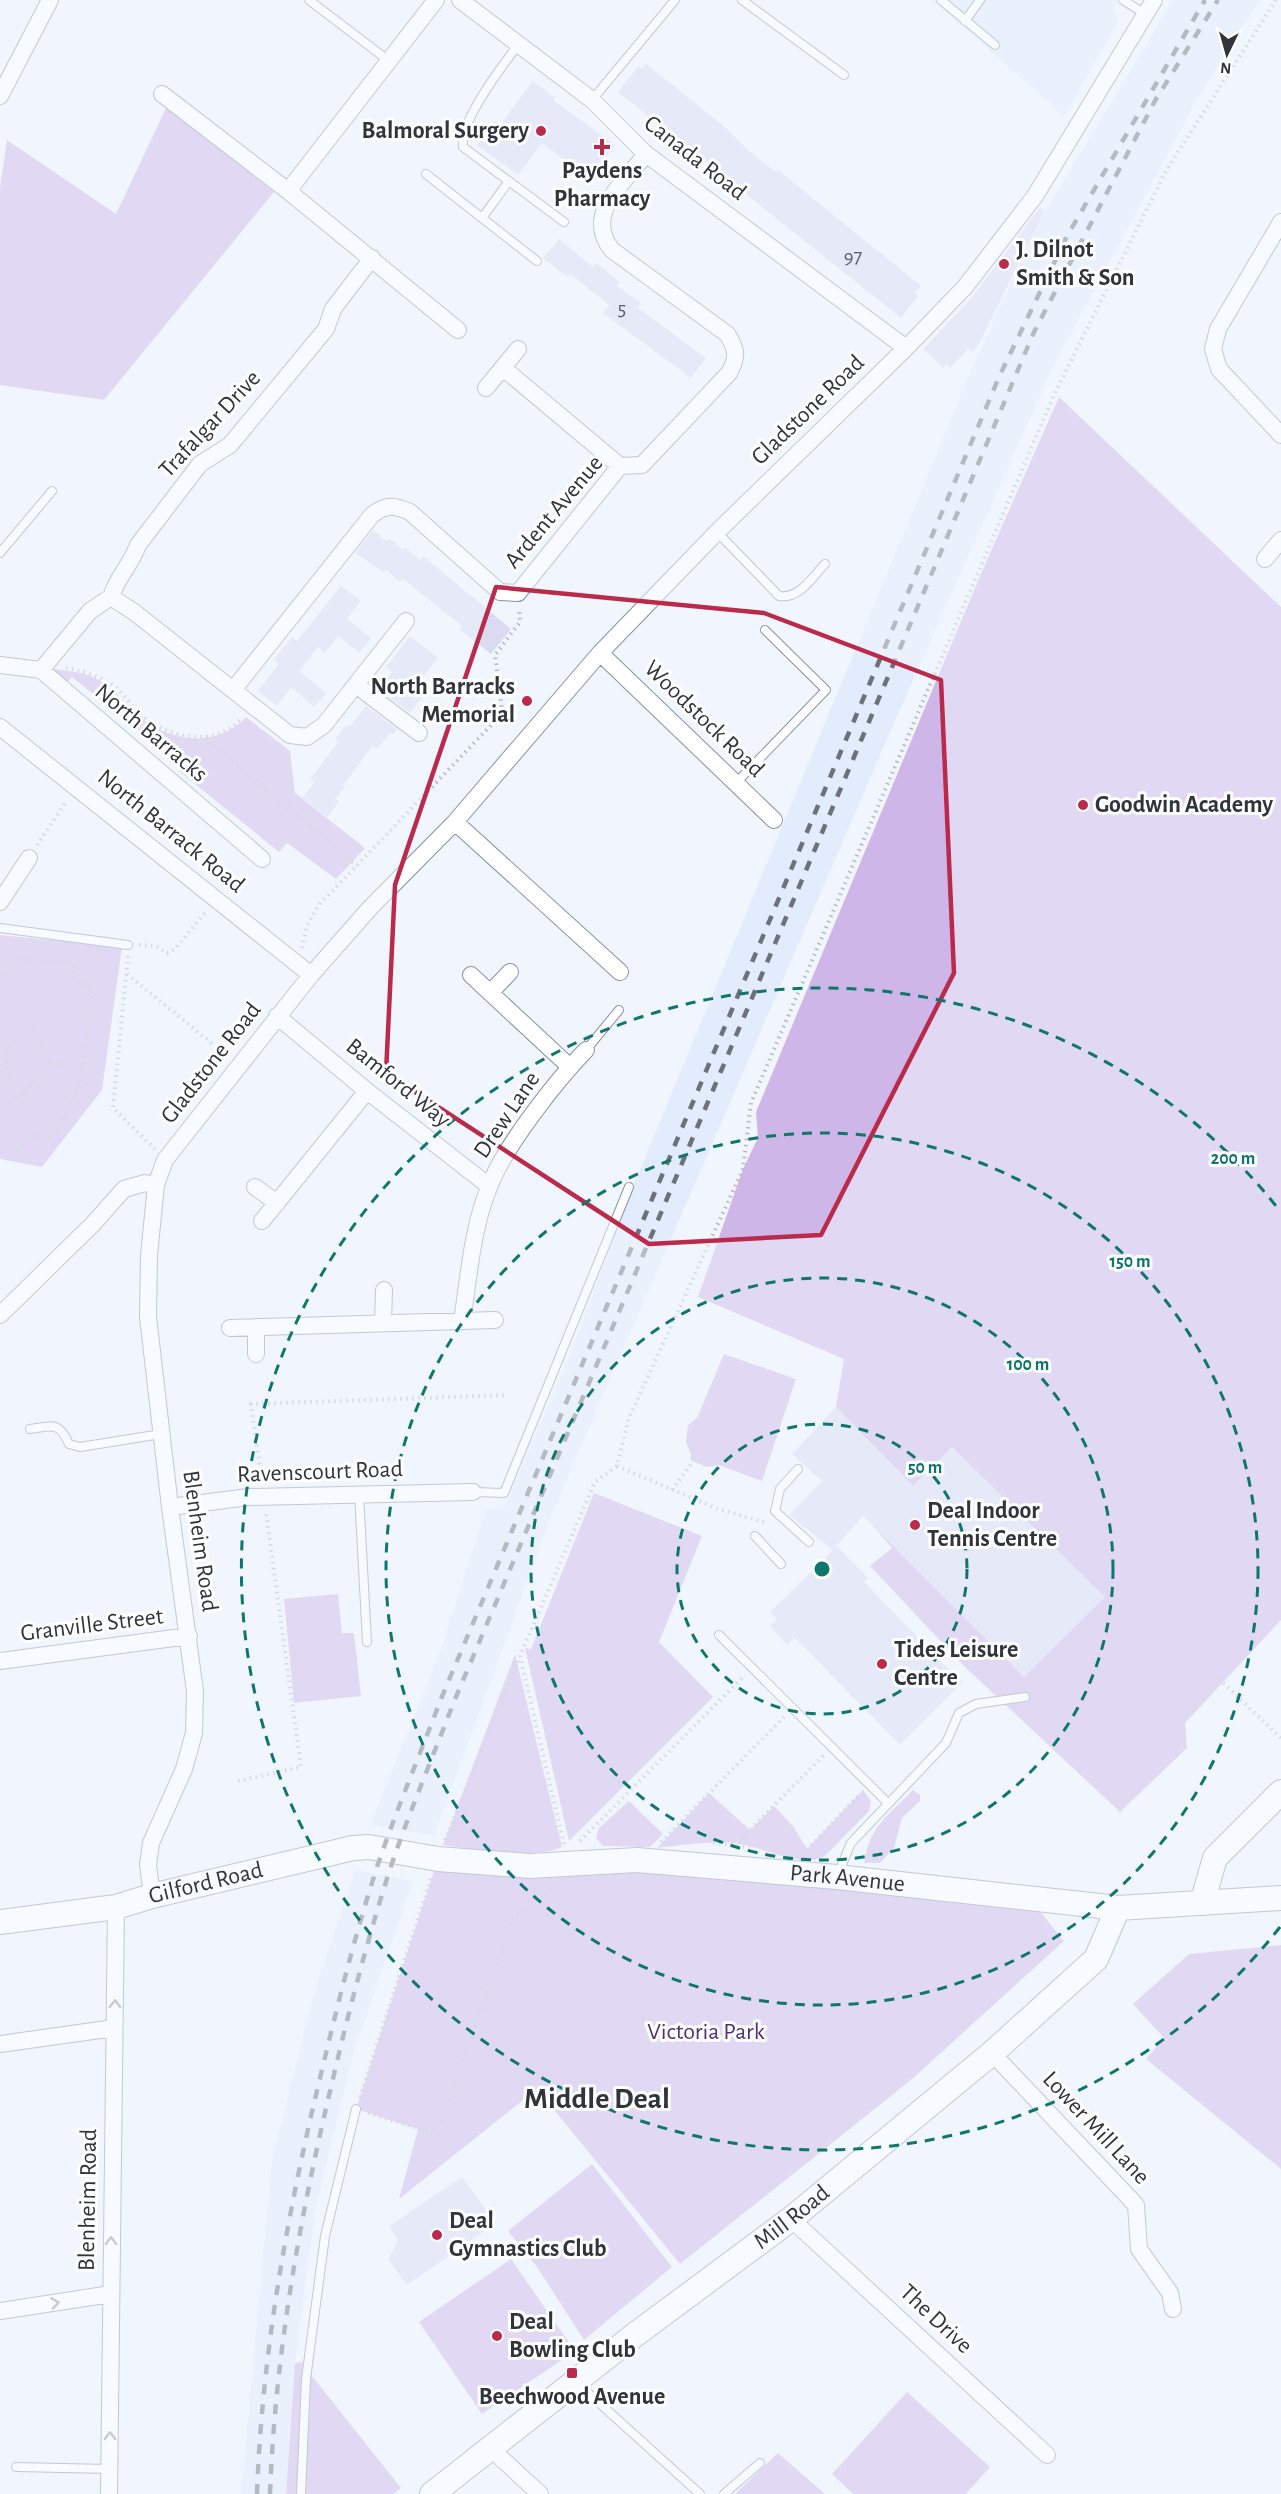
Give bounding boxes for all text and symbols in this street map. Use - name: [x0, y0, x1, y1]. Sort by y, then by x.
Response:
- north arrow: [1197, 24, 1257, 84]
- text: N: [1220, 59, 1232, 76]
- street label: Canada Road: [640, 111, 750, 205]
- place label: Balmoral Surgery: [362, 119, 529, 143]
- marker: Balmoral Surgery: [534, 124, 548, 138]
- marker: Paydens Pharmacy: [595, 140, 609, 154]
- place label: Paydens Pharmacy: [554, 159, 651, 211]
- place label: J. Dilnot Smith & Son: [1016, 238, 1135, 290]
- house number: 97: [844, 246, 863, 267]
- marker: J. Dilnot Smith & Son: [997, 257, 1011, 271]
- house number: 5: [618, 298, 626, 319]
- street label: Gladstone Road: [747, 350, 869, 470]
- street label: Trafalgar Drive: [155, 366, 265, 482]
- street label: Ardent Avenue: [500, 451, 608, 573]
- street label: Woodstock Road: [639, 656, 769, 782]
- place label: North Barracks Memorial: [371, 675, 515, 727]
- street label: North Barracks: [90, 679, 212, 787]
- marker: North Barracks Memorial: [520, 694, 534, 708]
- street label: North Barrack Road: [93, 765, 249, 897]
- place label: Goodwin Academy: [1095, 793, 1273, 817]
- marker: Goodwin Academy: [1076, 798, 1090, 812]
- street label: Gladstone Road: [156, 998, 266, 1128]
- street label: Bamford Way: [341, 1034, 455, 1132]
- street label: Drew Lane: [469, 1067, 545, 1163]
- text: 200 m: [1211, 1150, 1255, 1168]
- text: 150 m: [1110, 1253, 1150, 1271]
- text: 100 m: [1007, 1356, 1049, 1374]
- street label: Ravenscourt Road: [237, 1457, 403, 1487]
- text: 50 m: [908, 1459, 942, 1477]
- street label: Blenheim Road: [178, 1469, 222, 1613]
- place label: Deal Indoor Tennis Centre: [927, 1499, 1057, 1551]
- marker: Deal Indoor Tennis Centre: [908, 1518, 922, 1532]
- centre of rings: [812, 1559, 832, 1579]
- street label: Granville Street: [19, 1604, 165, 1646]
- place label: Tides Leisure Centre: [894, 1638, 1018, 1690]
- marker: Tides Leisure Centre: [875, 1657, 889, 1671]
- street label: Gilford Road: [146, 1858, 265, 1908]
- street label: Park Avenue: [789, 1861, 906, 1896]
- one-way arrow: [109, 1999, 121, 2008]
- park label: Victoria Park: [647, 2020, 765, 2044]
- street label: Lower Mill Lane: [1038, 2067, 1154, 2189]
- district label: Middle Deal: [524, 2084, 670, 2114]
- street label: Blenheim Road: [75, 2129, 101, 2271]
- street label: Mill Road: [750, 2181, 834, 2254]
- place label: Deal Gymnastics Club: [449, 2209, 607, 2261]
- marker: Deal Gymnastics Club: [430, 2228, 444, 2242]
- one-way arrow: [105, 2236, 117, 2245]
- street label: The Drive: [895, 2280, 977, 2358]
- one-way arrow: [51, 2297, 60, 2309]
- place label: Deal Bowling Club: [509, 2310, 636, 2362]
- marker: Deal Bowling Club: [490, 2329, 504, 2343]
- marker: Beechwood Avenue: [565, 2366, 579, 2380]
- place label: Beechwood Avenue: [479, 2385, 665, 2409]
- one-way arrow: [104, 2431, 116, 2440]

